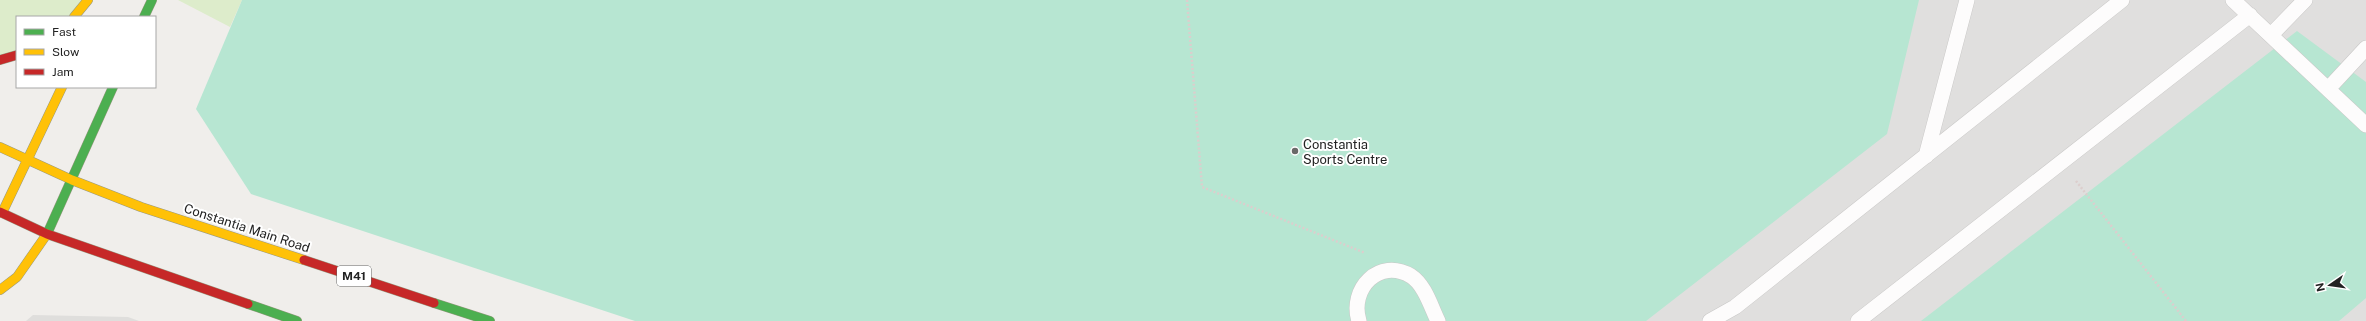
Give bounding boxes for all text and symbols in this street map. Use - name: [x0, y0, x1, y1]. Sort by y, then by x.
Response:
- legend: [16, 16, 156, 88]
- text: Fast: [52, 25, 77, 39]
- text: Slow: [52, 45, 80, 59]
- text: Jam: [52, 65, 74, 79]
- place label: Constantia Sports Centre: [1303, 137, 1387, 167]
- marker: Constantia Sports Centre: [1290, 146, 1300, 156]
- street label: Constantia Main Road: [182, 201, 312, 255]
- north arrow: [2310, 265, 2350, 305]
- road number: M41: [337, 266, 371, 286]
- text: N: [2313, 282, 2327, 293]

